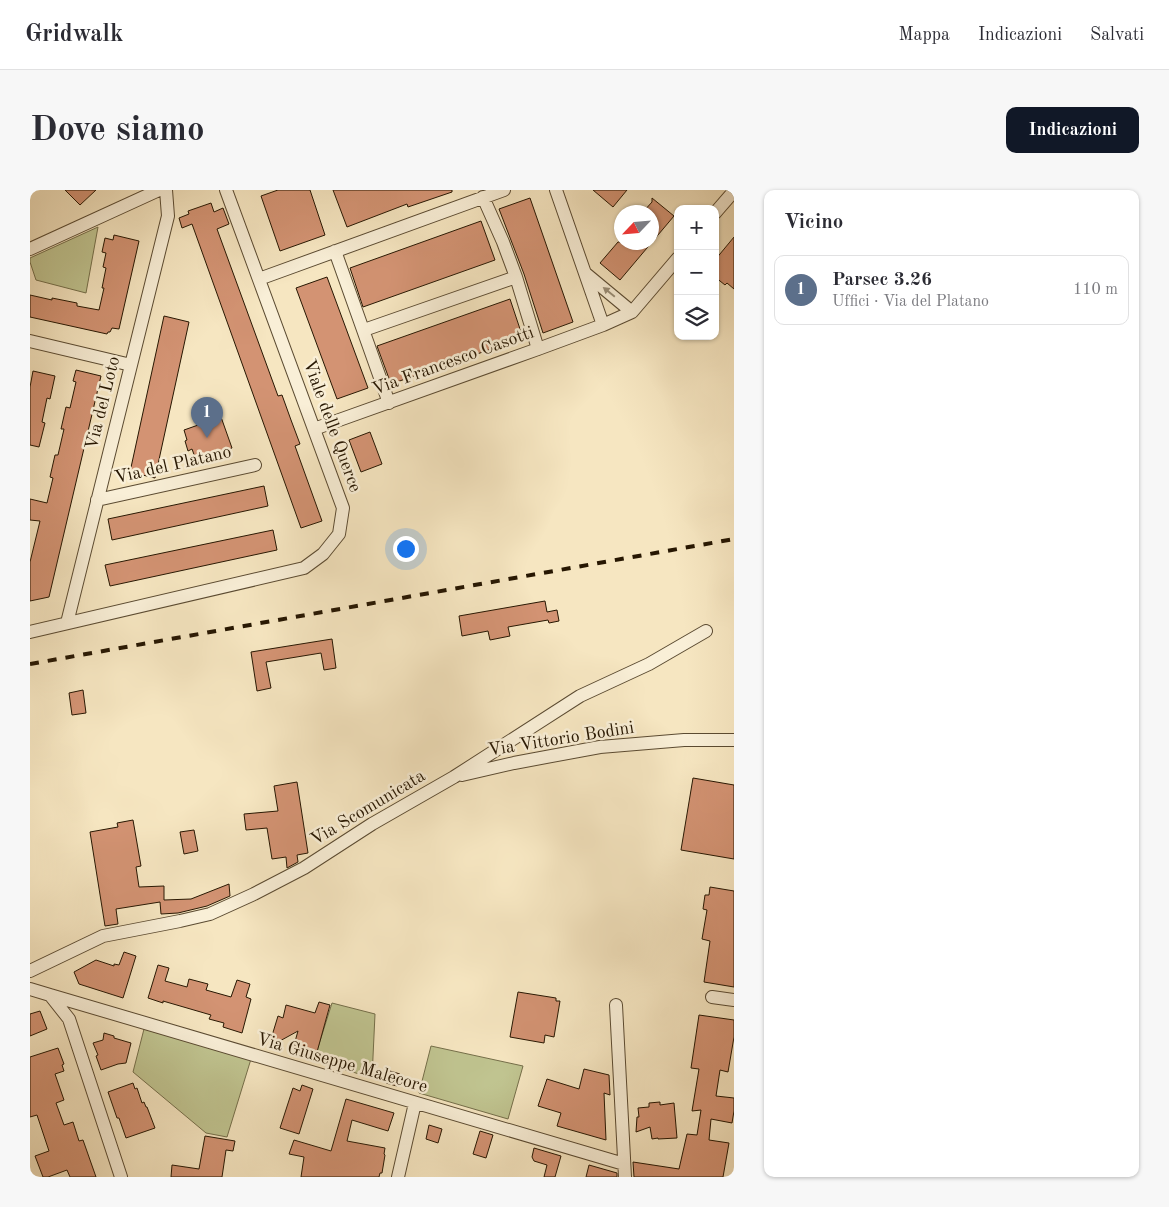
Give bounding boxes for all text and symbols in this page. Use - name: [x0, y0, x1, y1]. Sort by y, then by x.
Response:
- text: Gridwalk: [25, 23, 123, 47]
- text: Mappa: [898, 26, 950, 44]
- text: Indicazioni: [978, 26, 1062, 44]
- text: Salvati: [1090, 26, 1144, 44]
- button: Indicazioni: [1006, 107, 1139, 153]
- text: Dove siamo: [30, 113, 205, 148]
- north arrow: [614, 205, 659, 250]
- map controls: [674, 205, 719, 340]
- button: +: [674, 205, 719, 250]
- text: Vicino: [784, 212, 843, 233]
- button: −: [674, 250, 719, 295]
- text: Parsec 3.26: [832, 271, 932, 290]
- text: 1: [796, 282, 806, 298]
- text: 110 m: [1073, 282, 1118, 298]
- one-way arrow: [603, 287, 616, 298]
- text: Uffici · Via del Platano: [832, 294, 989, 310]
- button: layers: [674, 295, 719, 340]
- street label: Via Francesco Casotti: [370, 323, 537, 399]
- street label: Via del Loto: [83, 354, 123, 452]
- street label: Viale delle Querce: [300, 357, 364, 495]
- pin: 1: [191, 397, 223, 438]
- street label: Via del Platano: [113, 443, 233, 487]
- your location: [393, 536, 419, 562]
- street label: Via Vittorio Bodini: [487, 719, 636, 759]
- street label: Via Scomunicata: [308, 767, 429, 849]
- street label: Via Giuseppe Malecore: [254, 1030, 430, 1096]

